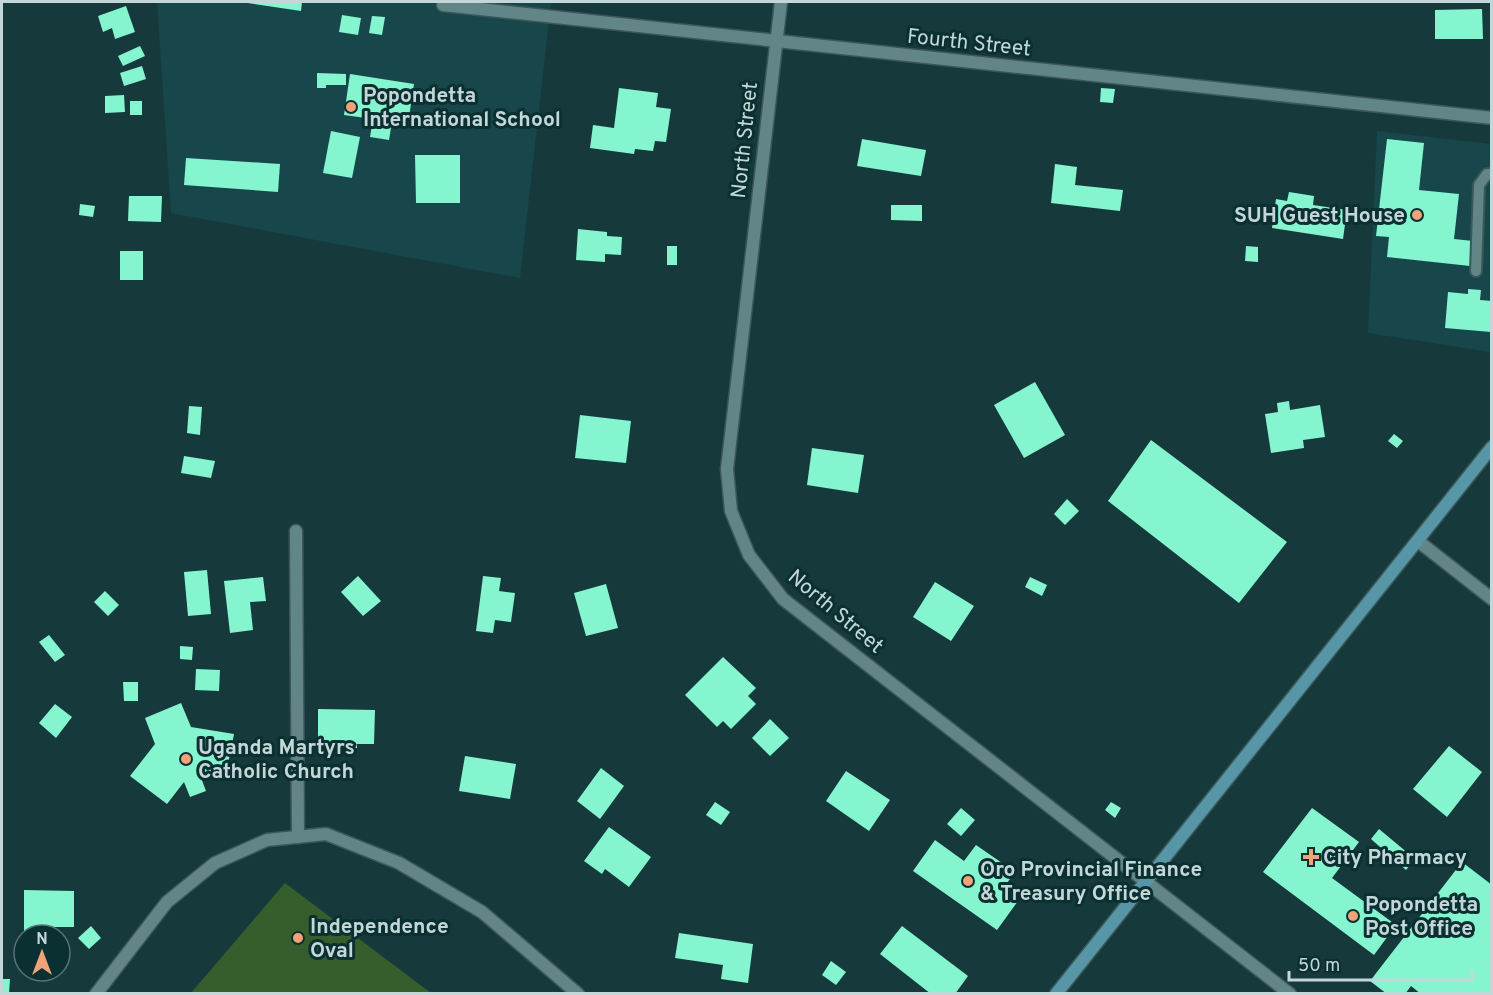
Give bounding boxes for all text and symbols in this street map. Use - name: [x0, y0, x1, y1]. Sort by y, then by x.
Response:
- street label: Fourth Street: [906, 24, 1032, 63]
- street label: North Street: [726, 81, 765, 200]
- place label: Popondetta International School: [363, 83, 561, 134]
- marker: Popondetta International School: [344, 100, 358, 114]
- place label: SUH Guest House: [1234, 203, 1405, 230]
- marker: SUH Guest House: [1410, 208, 1424, 222]
- street label: North Street: [782, 564, 889, 660]
- place label: Uganda Martyrs Catholic Church: [198, 735, 355, 786]
- marker: Uganda Martyrs Catholic Church: [179, 752, 193, 766]
- place label: City Pharmacy: [1323, 845, 1467, 872]
- marker: City Pharmacy: [1304, 850, 1318, 864]
- place label: Oro Provincial Finance & Treasury Office: [980, 857, 1202, 908]
- marker: Oro Provincial Finance & Treasury Office: [961, 874, 975, 888]
- place label: Popondetta Post Office: [1365, 892, 1478, 943]
- marker: Popondetta Post Office: [1346, 909, 1360, 923]
- place label: Independence Oval: [310, 914, 449, 965]
- north arrow: [12, 923, 72, 983]
- text: N: [36, 930, 48, 950]
- marker: Independence Oval: [291, 931, 305, 945]
- scale bar: [1289, 944, 1472, 982]
- text: 50 m: [1298, 955, 1340, 978]

